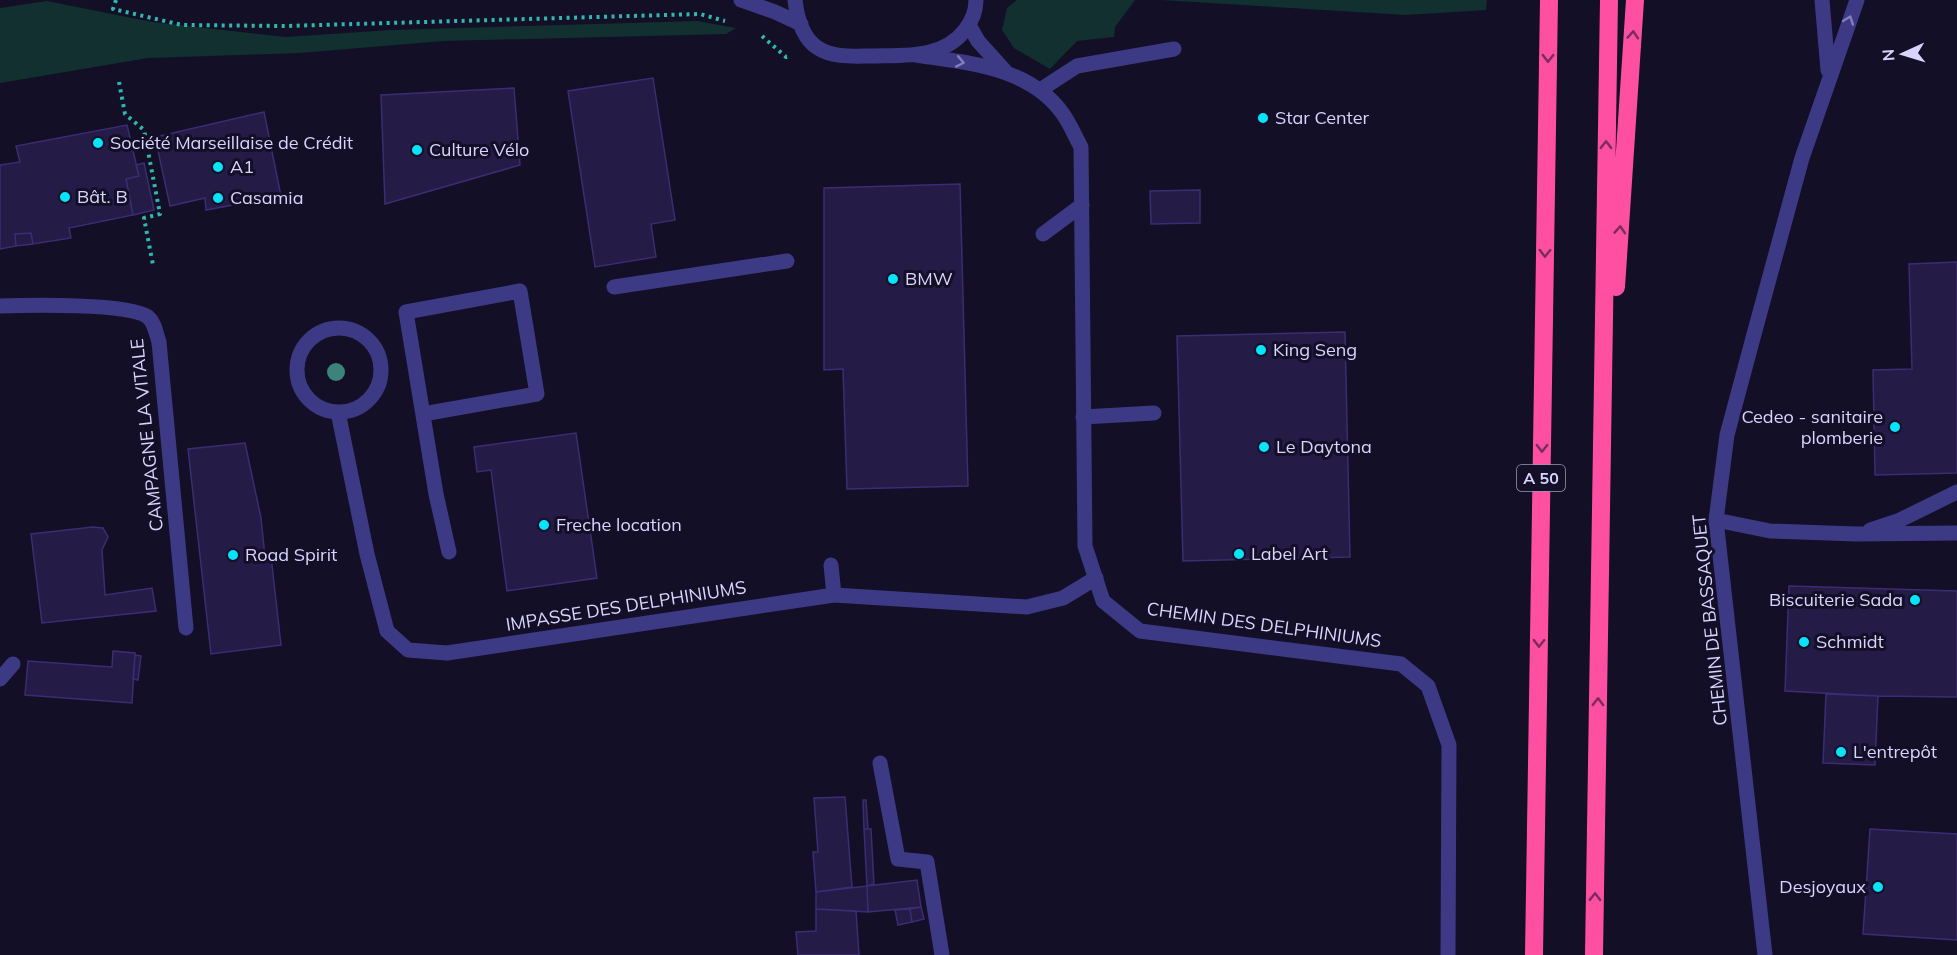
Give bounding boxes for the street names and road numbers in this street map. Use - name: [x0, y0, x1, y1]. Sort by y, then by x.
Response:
- street label: CAMPAGNE LA VITALE: [125, 338, 168, 533]
- road number: A 50: [1517, 465, 1565, 491]
- street label: CHEMIN DE BASSAQUET: [1687, 513, 1732, 727]
- street label: IMPASSE DES DELPHINIUMS: [504, 575, 748, 636]
- street label: CHEMIN DES DELPHINIUMS: [1145, 597, 1383, 652]

